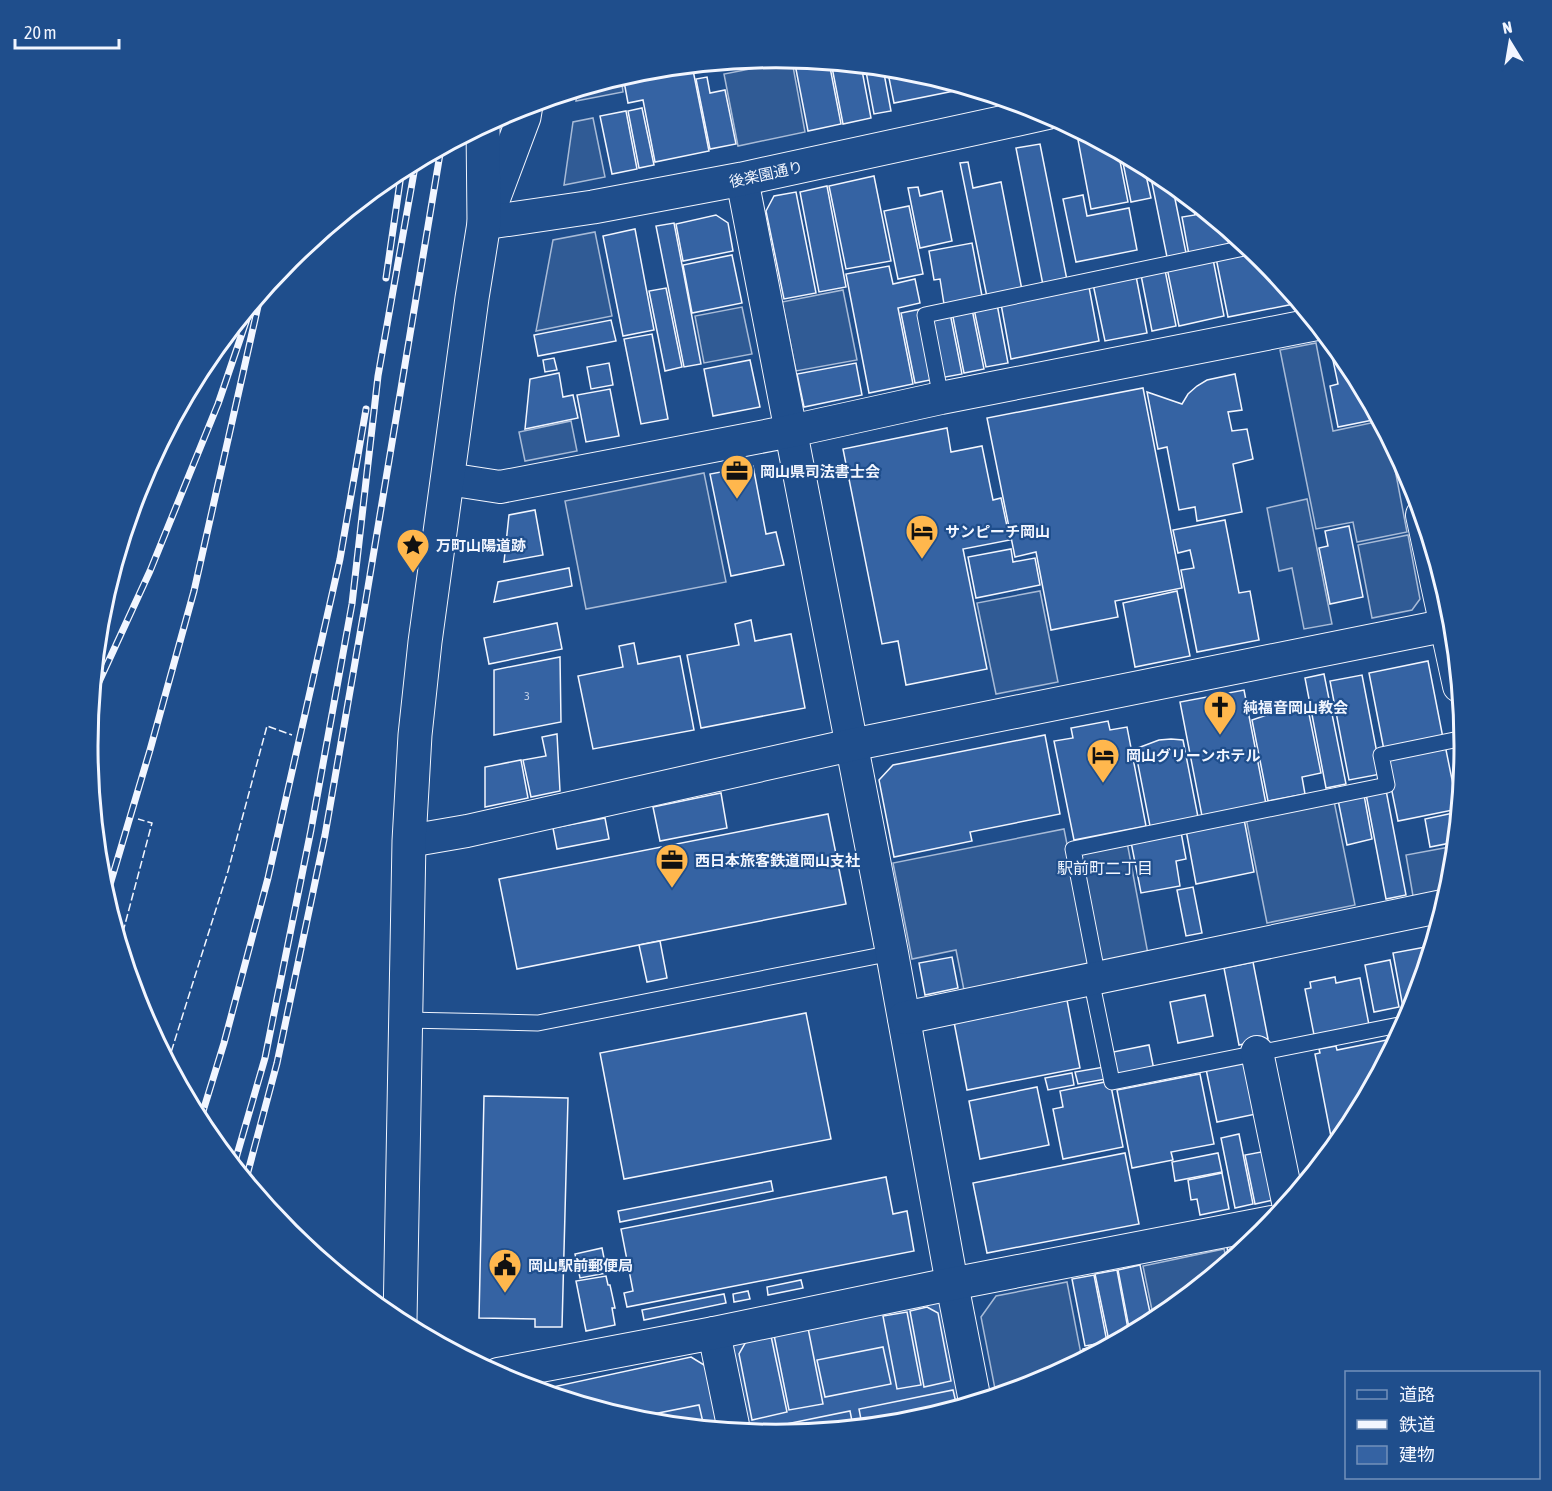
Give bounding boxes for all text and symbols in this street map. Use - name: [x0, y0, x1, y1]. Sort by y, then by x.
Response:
- scale bar: [15, 12, 118, 50]
- north arrow: [1480, 12, 1540, 72]
- text: N: [1501, 18, 1513, 37]
- text: 20 m: [24, 22, 56, 43]
- street label: 後楽園通り: [728, 158, 804, 190]
- office icon: 岡山県司法書士会: [719, 453, 755, 500]
- place label: 岡山県司法書士会: [760, 463, 880, 480]
- hotel icon: サンピーチ岡山: [904, 513, 940, 560]
- place label: サンピーチ岡山: [945, 523, 1050, 540]
- place icon: 万町山陽道跡: [395, 527, 431, 574]
- place label: 万町山陽道跡: [436, 537, 526, 554]
- house number: 3: [524, 689, 530, 703]
- church icon: 純福音岡山教会: [1202, 689, 1238, 736]
- place label: 純福音岡山教会: [1243, 699, 1348, 716]
- hotel icon: 岡山グリーンホテル: [1085, 737, 1121, 784]
- place label: 岡山グリーンホテル: [1126, 747, 1260, 764]
- office icon: 西日本旅客鉄道岡山支社: [654, 842, 690, 889]
- place label: 西日本旅客鉄道岡山支社: [695, 852, 860, 869]
- district label: 駅前町二丁目: [1057, 859, 1153, 877]
- public building icon: 岡山駅前郵便局: [487, 1247, 523, 1294]
- place label: 岡山駅前郵便局: [528, 1257, 633, 1274]
- legend: [1345, 1371, 1540, 1479]
- text: 道路: [1399, 1384, 1435, 1405]
- text: 鉄道: [1399, 1414, 1435, 1435]
- text: 建物: [1399, 1444, 1435, 1465]

